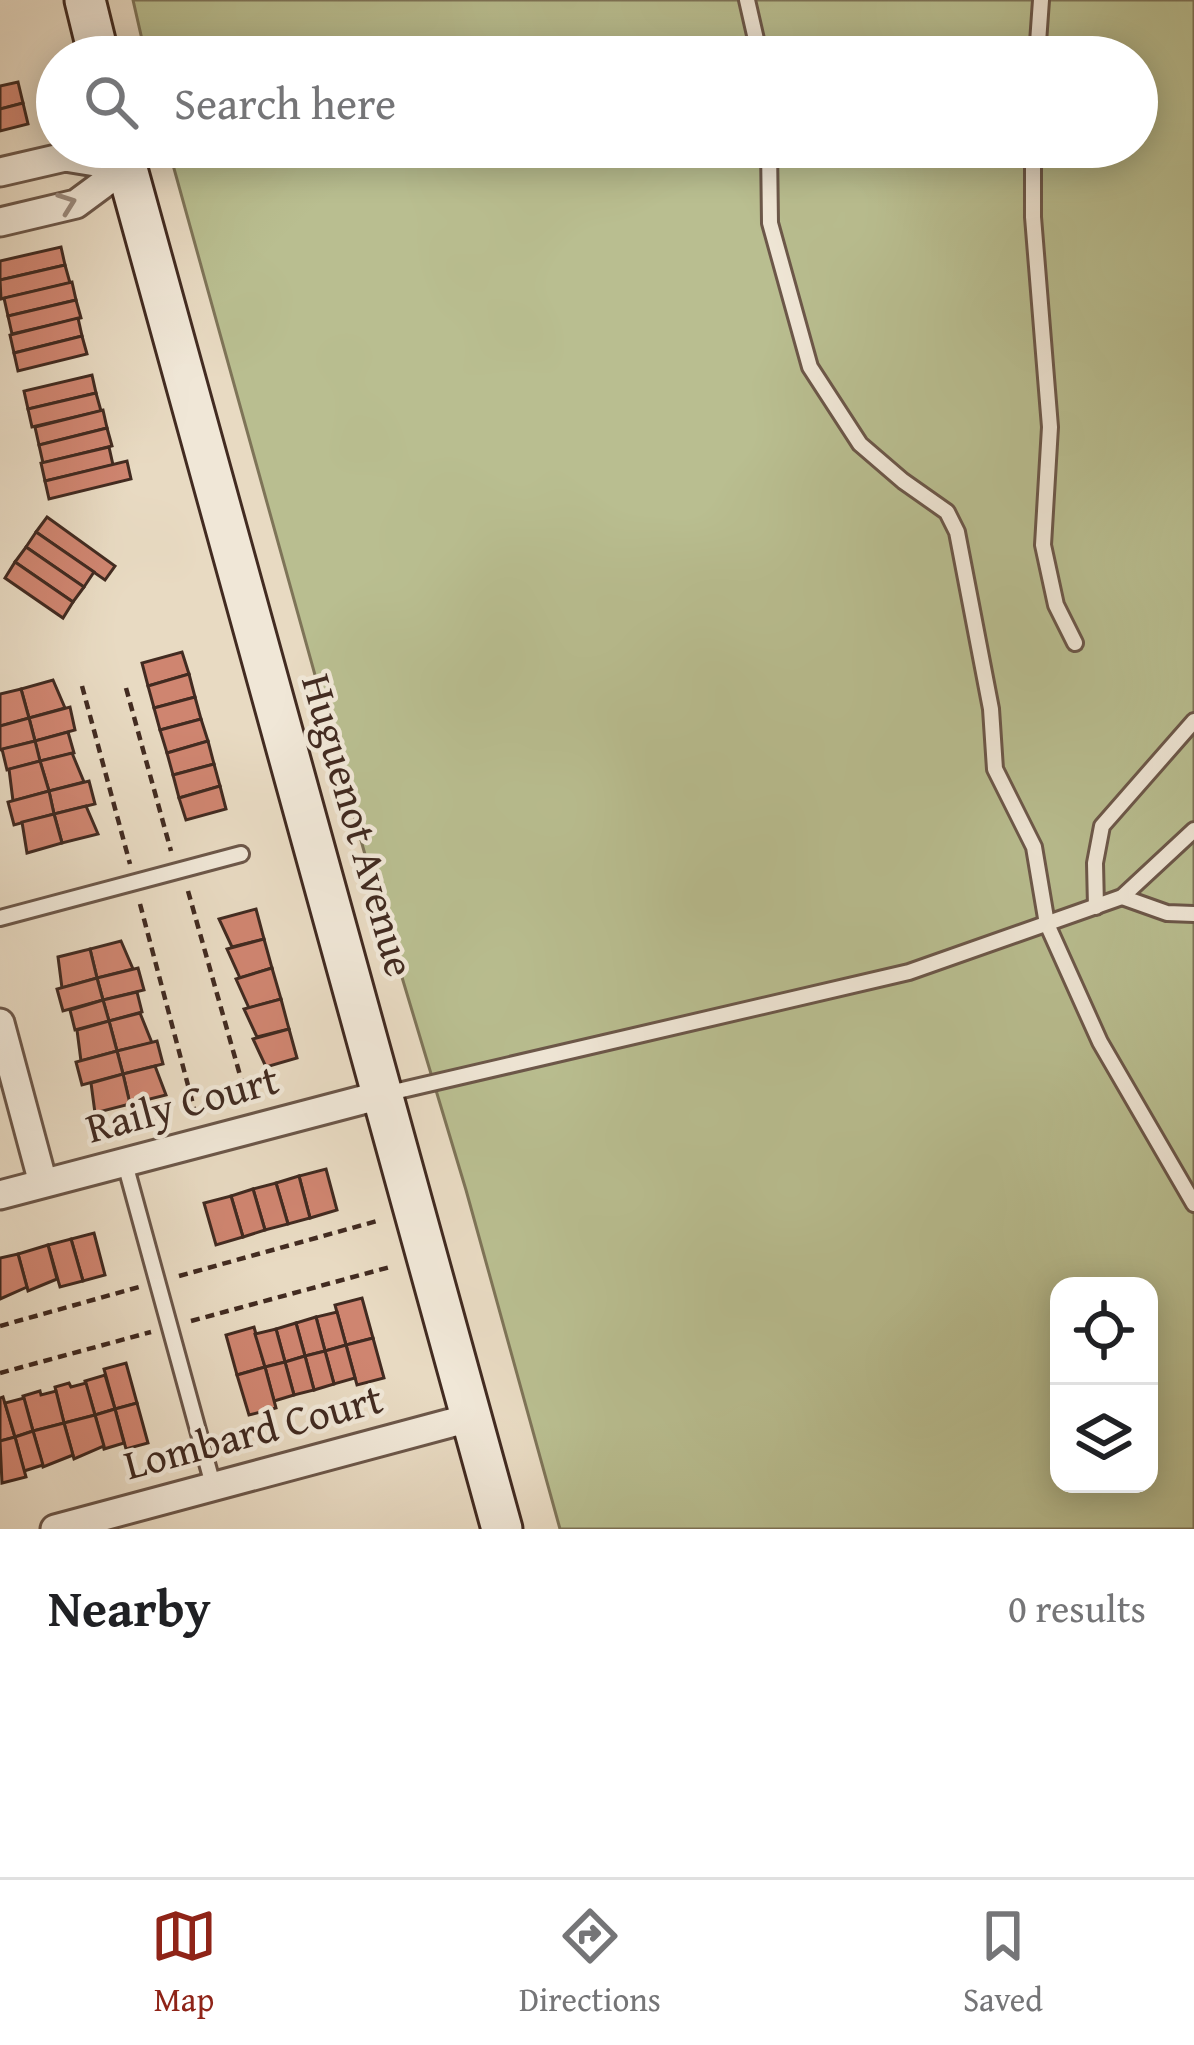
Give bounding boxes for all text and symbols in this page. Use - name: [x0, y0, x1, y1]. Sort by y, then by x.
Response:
- search box: [36, 36, 1158, 168]
- icon: search: [78, 69, 144, 135]
- text: Search here: [174, 70, 396, 135]
- one-way arrow: [55, 194, 76, 218]
- street label: Huguenot Avenue: [287, 666, 432, 983]
- street label: Raily Court: [79, 1048, 285, 1157]
- map controls: [1050, 1277, 1158, 1493]
- button: locate: [1050, 1277, 1158, 1385]
- street label: Lombard Court: [117, 1367, 389, 1494]
- button: layers: [1050, 1385, 1158, 1493]
- text: Nearby: [48, 1570, 211, 1645]
- text: 0 results: [1008, 1579, 1146, 1636]
- tab: Map: [151, 1903, 217, 2023]
- tab: Directions: [519, 1903, 661, 2023]
- tab: Saved: [963, 1903, 1043, 2023]

